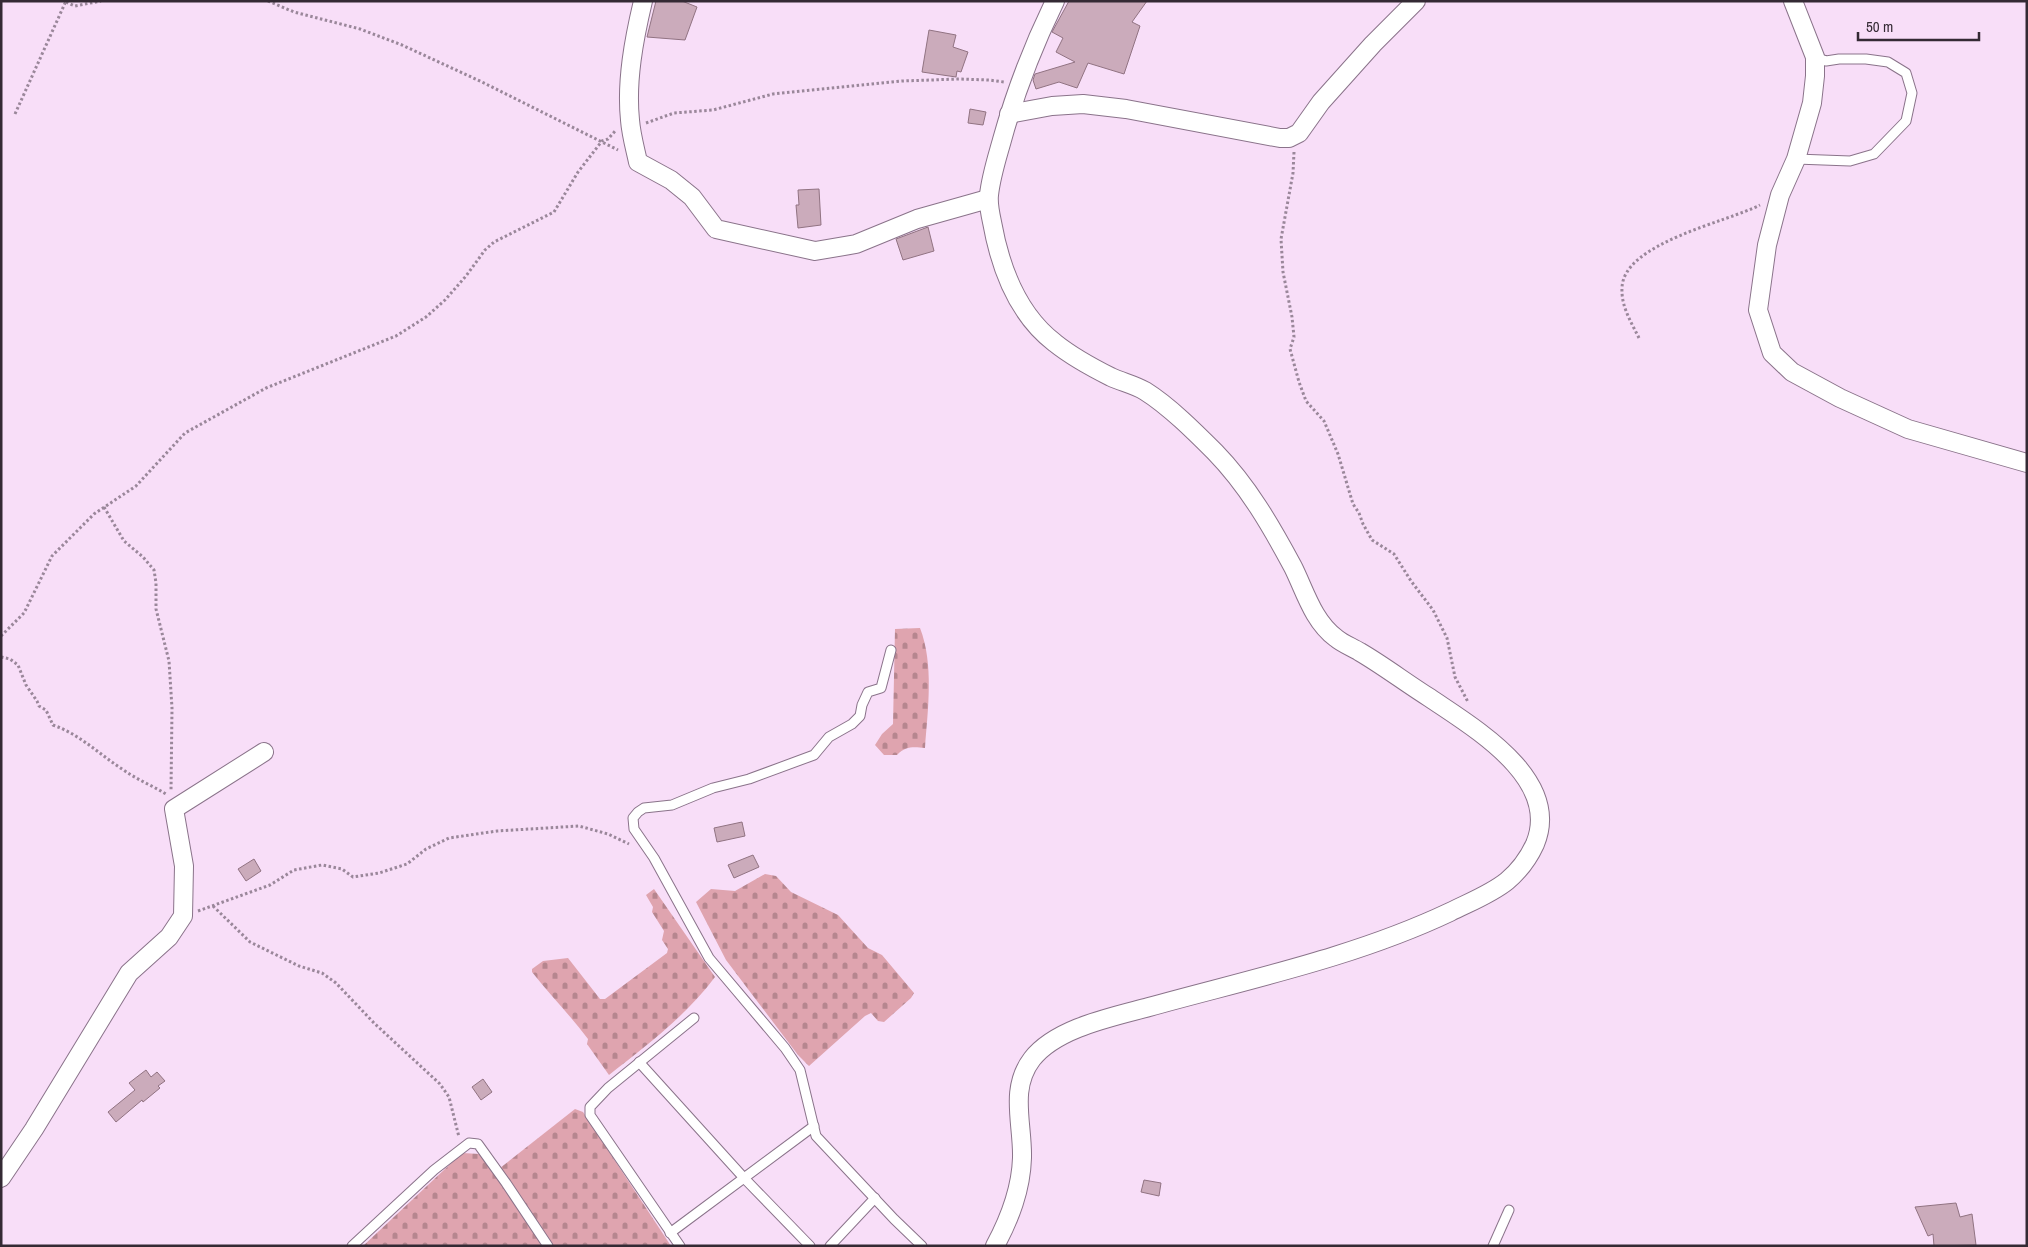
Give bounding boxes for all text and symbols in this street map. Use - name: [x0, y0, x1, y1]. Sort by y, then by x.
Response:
- scale bar: [1858, 10, 1979, 42]
- text: 50 m: [1866, 16, 1893, 37]

